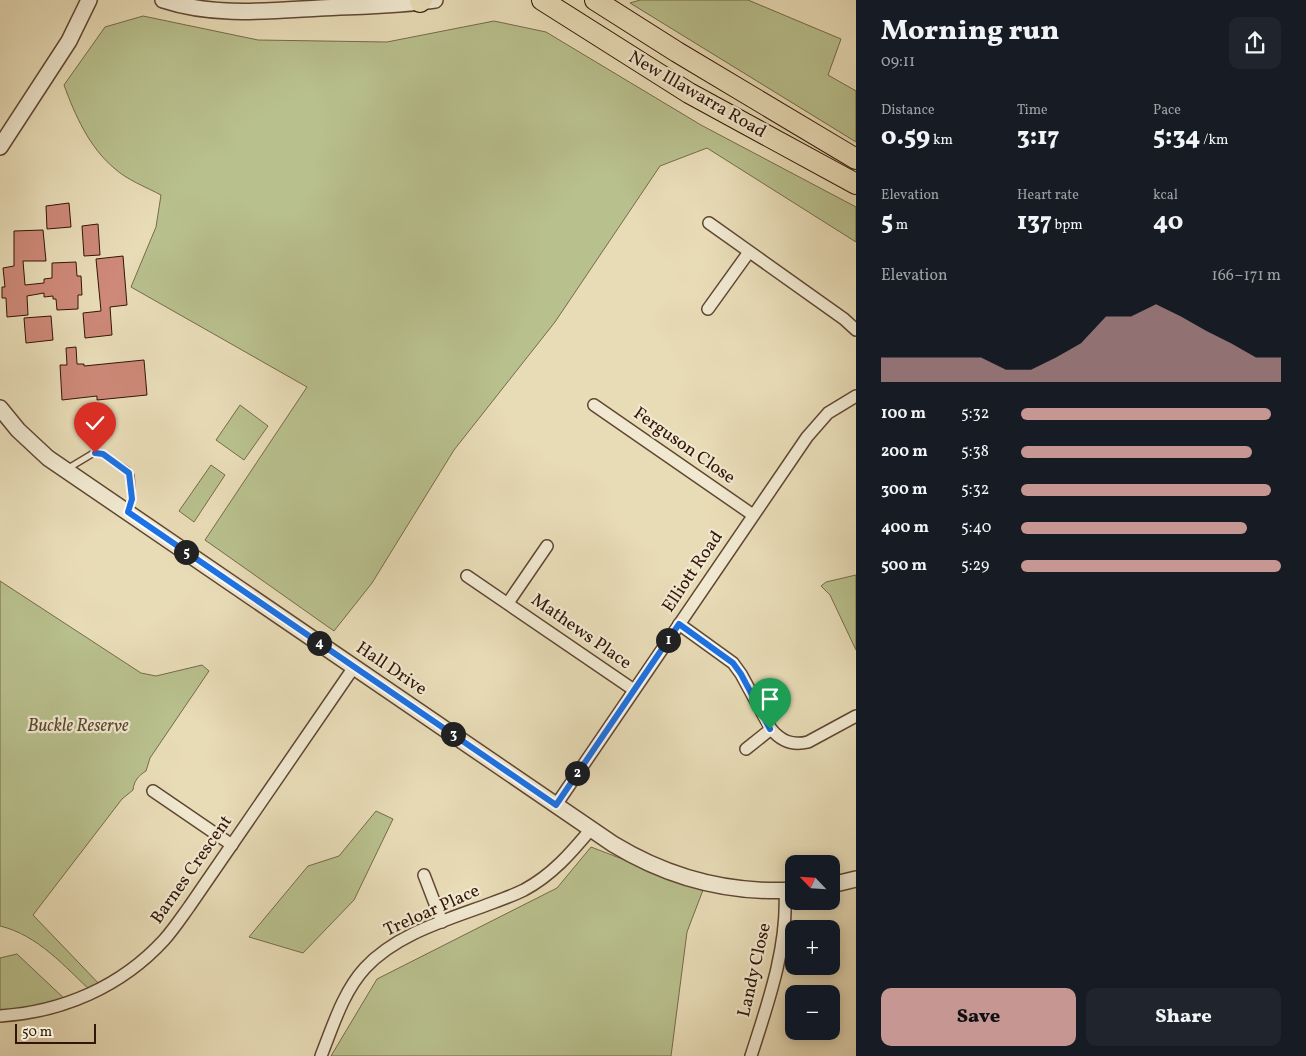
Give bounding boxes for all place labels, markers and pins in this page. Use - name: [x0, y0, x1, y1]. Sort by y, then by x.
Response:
- pin: [74, 402, 116, 453]
- pin: 5: [174, 540, 198, 564]
- pin: 1: [656, 628, 680, 652]
- pin: 4: [306, 630, 332, 656]
- pin: [749, 678, 791, 729]
- pin: 3: [440, 722, 466, 746]
- pin: 2: [564, 760, 590, 786]

